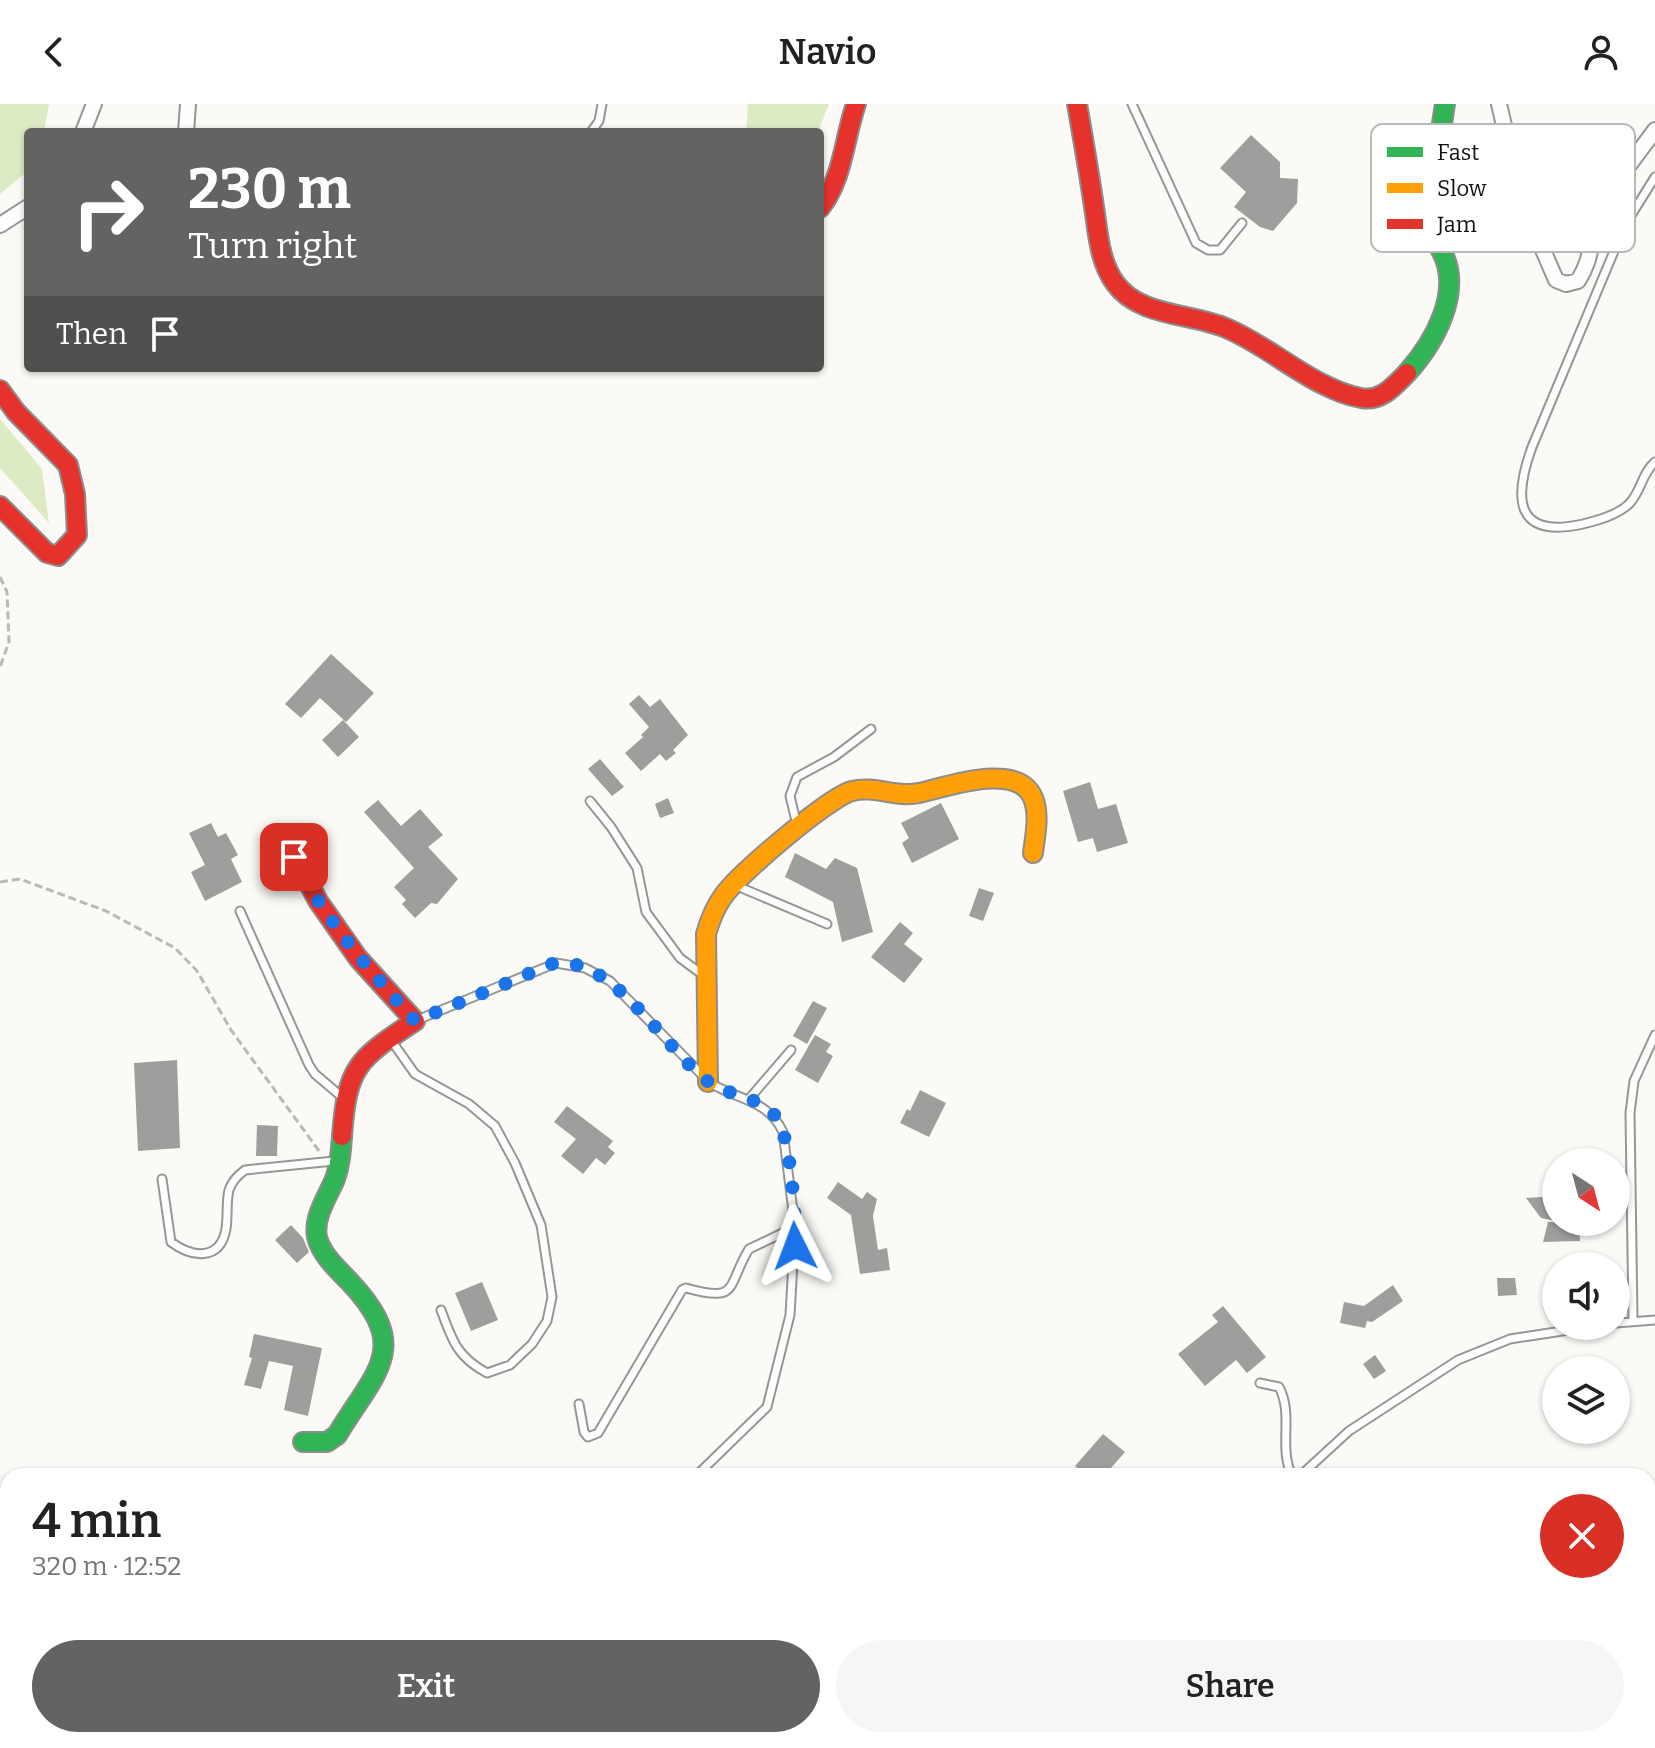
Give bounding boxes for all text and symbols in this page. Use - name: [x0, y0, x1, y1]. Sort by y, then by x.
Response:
- icon: back: [32, 30, 76, 74]
- text: Navio: [779, 30, 876, 74]
- icon: person: [1579, 30, 1623, 74]
- legend: [1371, 124, 1635, 252]
- text: Fast: [1437, 139, 1479, 166]
- text: 230 m: [188, 156, 351, 223]
- icon: right: [56, 160, 160, 264]
- text: Slow: [1437, 175, 1487, 202]
- text: Jam: [1436, 211, 1477, 238]
- text: Turn right: [188, 224, 357, 268]
- icon: arrive: [143, 312, 187, 356]
- text: Then: [56, 316, 127, 352]
- pin: [260, 823, 328, 891]
- icon: arrive: [272, 835, 316, 879]
- north arrow: [1542, 1148, 1630, 1236]
- map controls: [1542, 1148, 1630, 1444]
- position arrow: [753, 1204, 837, 1288]
- button: sound: [1542, 1252, 1630, 1340]
- button: layers: [1542, 1356, 1630, 1444]
- text: 4 min: [32, 1492, 161, 1550]
- button: close: [1540, 1494, 1624, 1578]
- text: 320 m · 12:52: [32, 1551, 181, 1582]
- button: Exit: [32, 1640, 820, 1732]
- button: Share: [836, 1640, 1624, 1732]

